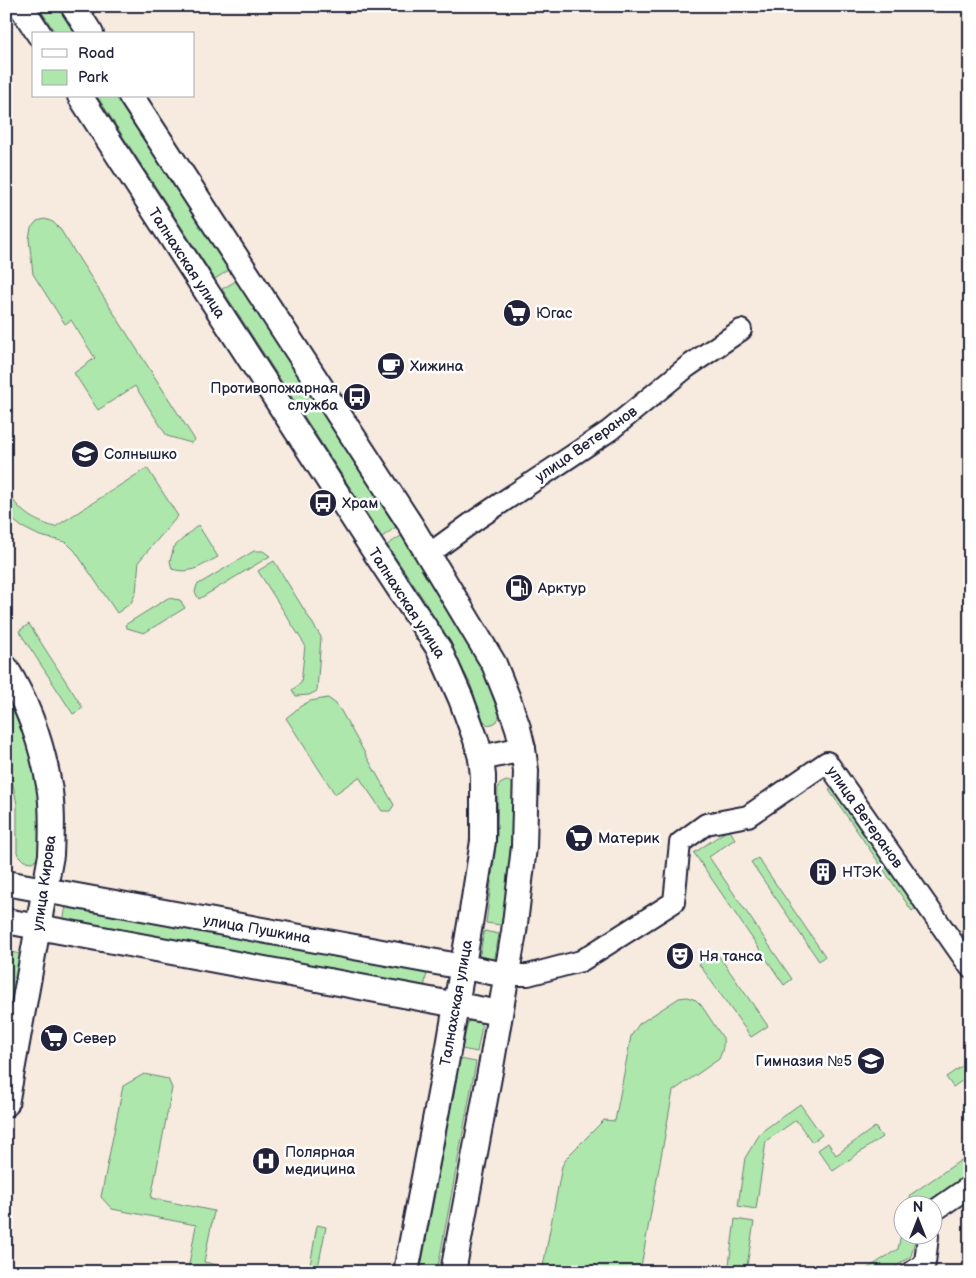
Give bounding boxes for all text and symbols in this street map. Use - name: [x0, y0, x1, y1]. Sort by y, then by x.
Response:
- legend: [32, 32, 195, 98]
- text: Road: [78, 44, 114, 63]
- text: Park: [78, 68, 109, 87]
- street label: Талнахская улица: [144, 204, 229, 322]
- supermarket icon: Югас: [502, 298, 532, 328]
- place label: Югас: [536, 304, 573, 323]
- cafe icon: Хижина: [376, 351, 406, 381]
- place label: Хижина: [410, 357, 464, 376]
- place label: Противопожарная служба: [210, 379, 338, 415]
- bus stop icon: Противопожарная служба: [342, 382, 372, 412]
- street label: улица Ветеранов: [532, 402, 641, 487]
- school or university icon: Солнышко: [70, 439, 100, 469]
- place label: Солнышко: [104, 445, 177, 464]
- bus stop icon: Храм: [308, 488, 338, 518]
- place label: Храм: [342, 494, 378, 513]
- street label: Талнахская улица: [364, 544, 449, 662]
- fuel station icon: Арктур: [504, 573, 534, 603]
- place label: Арктур: [537, 579, 586, 598]
- street label: улица Ветеранов: [822, 763, 907, 872]
- supermarket icon: Материк: [564, 823, 594, 853]
- place label: Материк: [598, 829, 660, 848]
- street label: улица Кирова: [28, 834, 61, 932]
- building icon: НТЭК: [808, 857, 838, 887]
- place label: НТЭК: [842, 863, 882, 882]
- street label: улица Пушкина: [202, 911, 312, 948]
- street label: Талнахская улица: [436, 938, 477, 1068]
- theatre icon: Ня танса: [665, 941, 695, 971]
- place label: Ня танса: [699, 947, 763, 966]
- supermarket icon: Север: [39, 1023, 69, 1053]
- place label: Север: [73, 1029, 117, 1048]
- school or university icon: Гимназия №5: [856, 1046, 886, 1076]
- place label: Гимназия №5: [755, 1052, 852, 1071]
- place label: Полярная медицина: [285, 1143, 355, 1179]
- hospital icon: Полярная медицина: [251, 1146, 281, 1176]
- north arrow: [894, 1196, 944, 1246]
- text: N: [913, 1199, 923, 1216]

